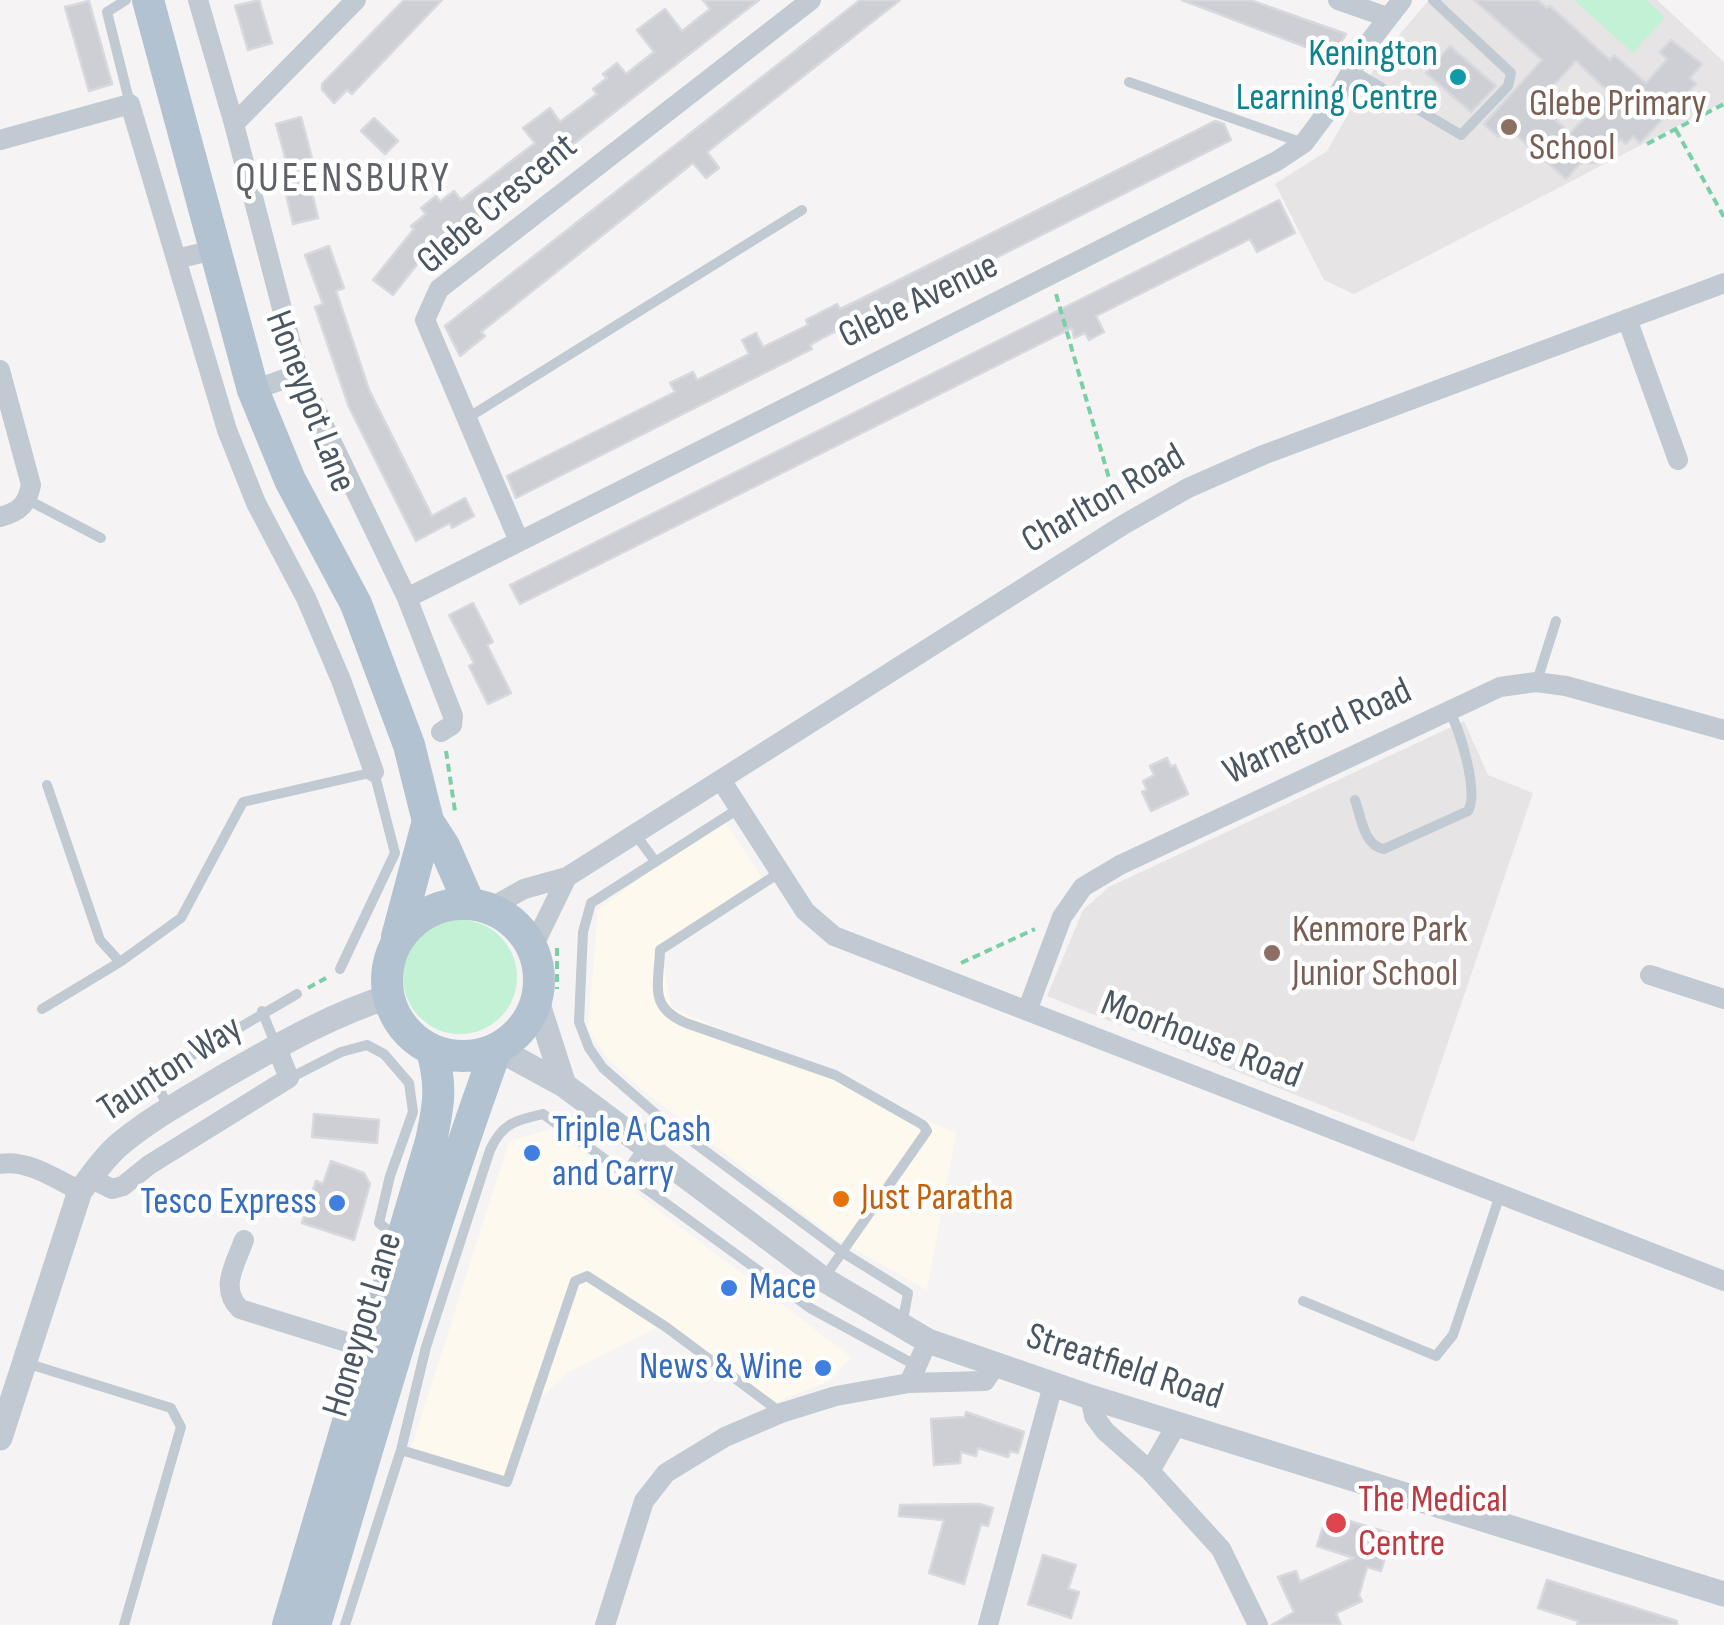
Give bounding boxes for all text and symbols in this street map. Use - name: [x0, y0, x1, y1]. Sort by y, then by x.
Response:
- place label: Kenington Learning Centre: [1236, 32, 1438, 121]
- marker: Kenington Learning Centre: [1447, 66, 1469, 88]
- place label: Glebe Primary School: [1529, 82, 1706, 172]
- marker: Glebe Primary School: [1498, 116, 1520, 138]
- street label: Glebe Crescent: [409, 125, 587, 285]
- district label: QUEENSBURY: [235, 155, 451, 205]
- street label: Glebe Avenue: [832, 244, 1006, 360]
- street label: Honeypot Lane: [254, 305, 364, 499]
- street label: Charlton Road: [1015, 435, 1193, 565]
- street label: Warneford Road: [1217, 670, 1419, 796]
- place label: Kenmore Park Junior School: [1292, 908, 1467, 998]
- marker: Kenmore Park Junior School: [1261, 942, 1283, 964]
- street label: Moorhouse Road: [1094, 982, 1308, 1100]
- street label: Taunton Way: [91, 1007, 251, 1133]
- place label: Triple A Cash and Carry: [552, 1108, 711, 1198]
- marker: Triple A Cash and Carry: [521, 1142, 543, 1164]
- place label: Just Paratha: [861, 1176, 1014, 1222]
- place label: Tesco Express: [140, 1180, 317, 1226]
- marker: Just Paratha: [830, 1188, 852, 1210]
- marker: Tesco Express: [326, 1192, 348, 1214]
- street label: Honeypot Lane: [314, 1227, 414, 1423]
- place label: Mace: [749, 1265, 817, 1311]
- marker: Mace: [718, 1277, 740, 1299]
- street label: Streatfield Road: [1020, 1315, 1228, 1421]
- place label: News & Wine: [639, 1345, 803, 1391]
- marker: News & Wine: [812, 1357, 834, 1379]
- place label: The Medical Centre: [1358, 1478, 1508, 1568]
- marker: The Medical Centre: [1323, 1510, 1349, 1536]

